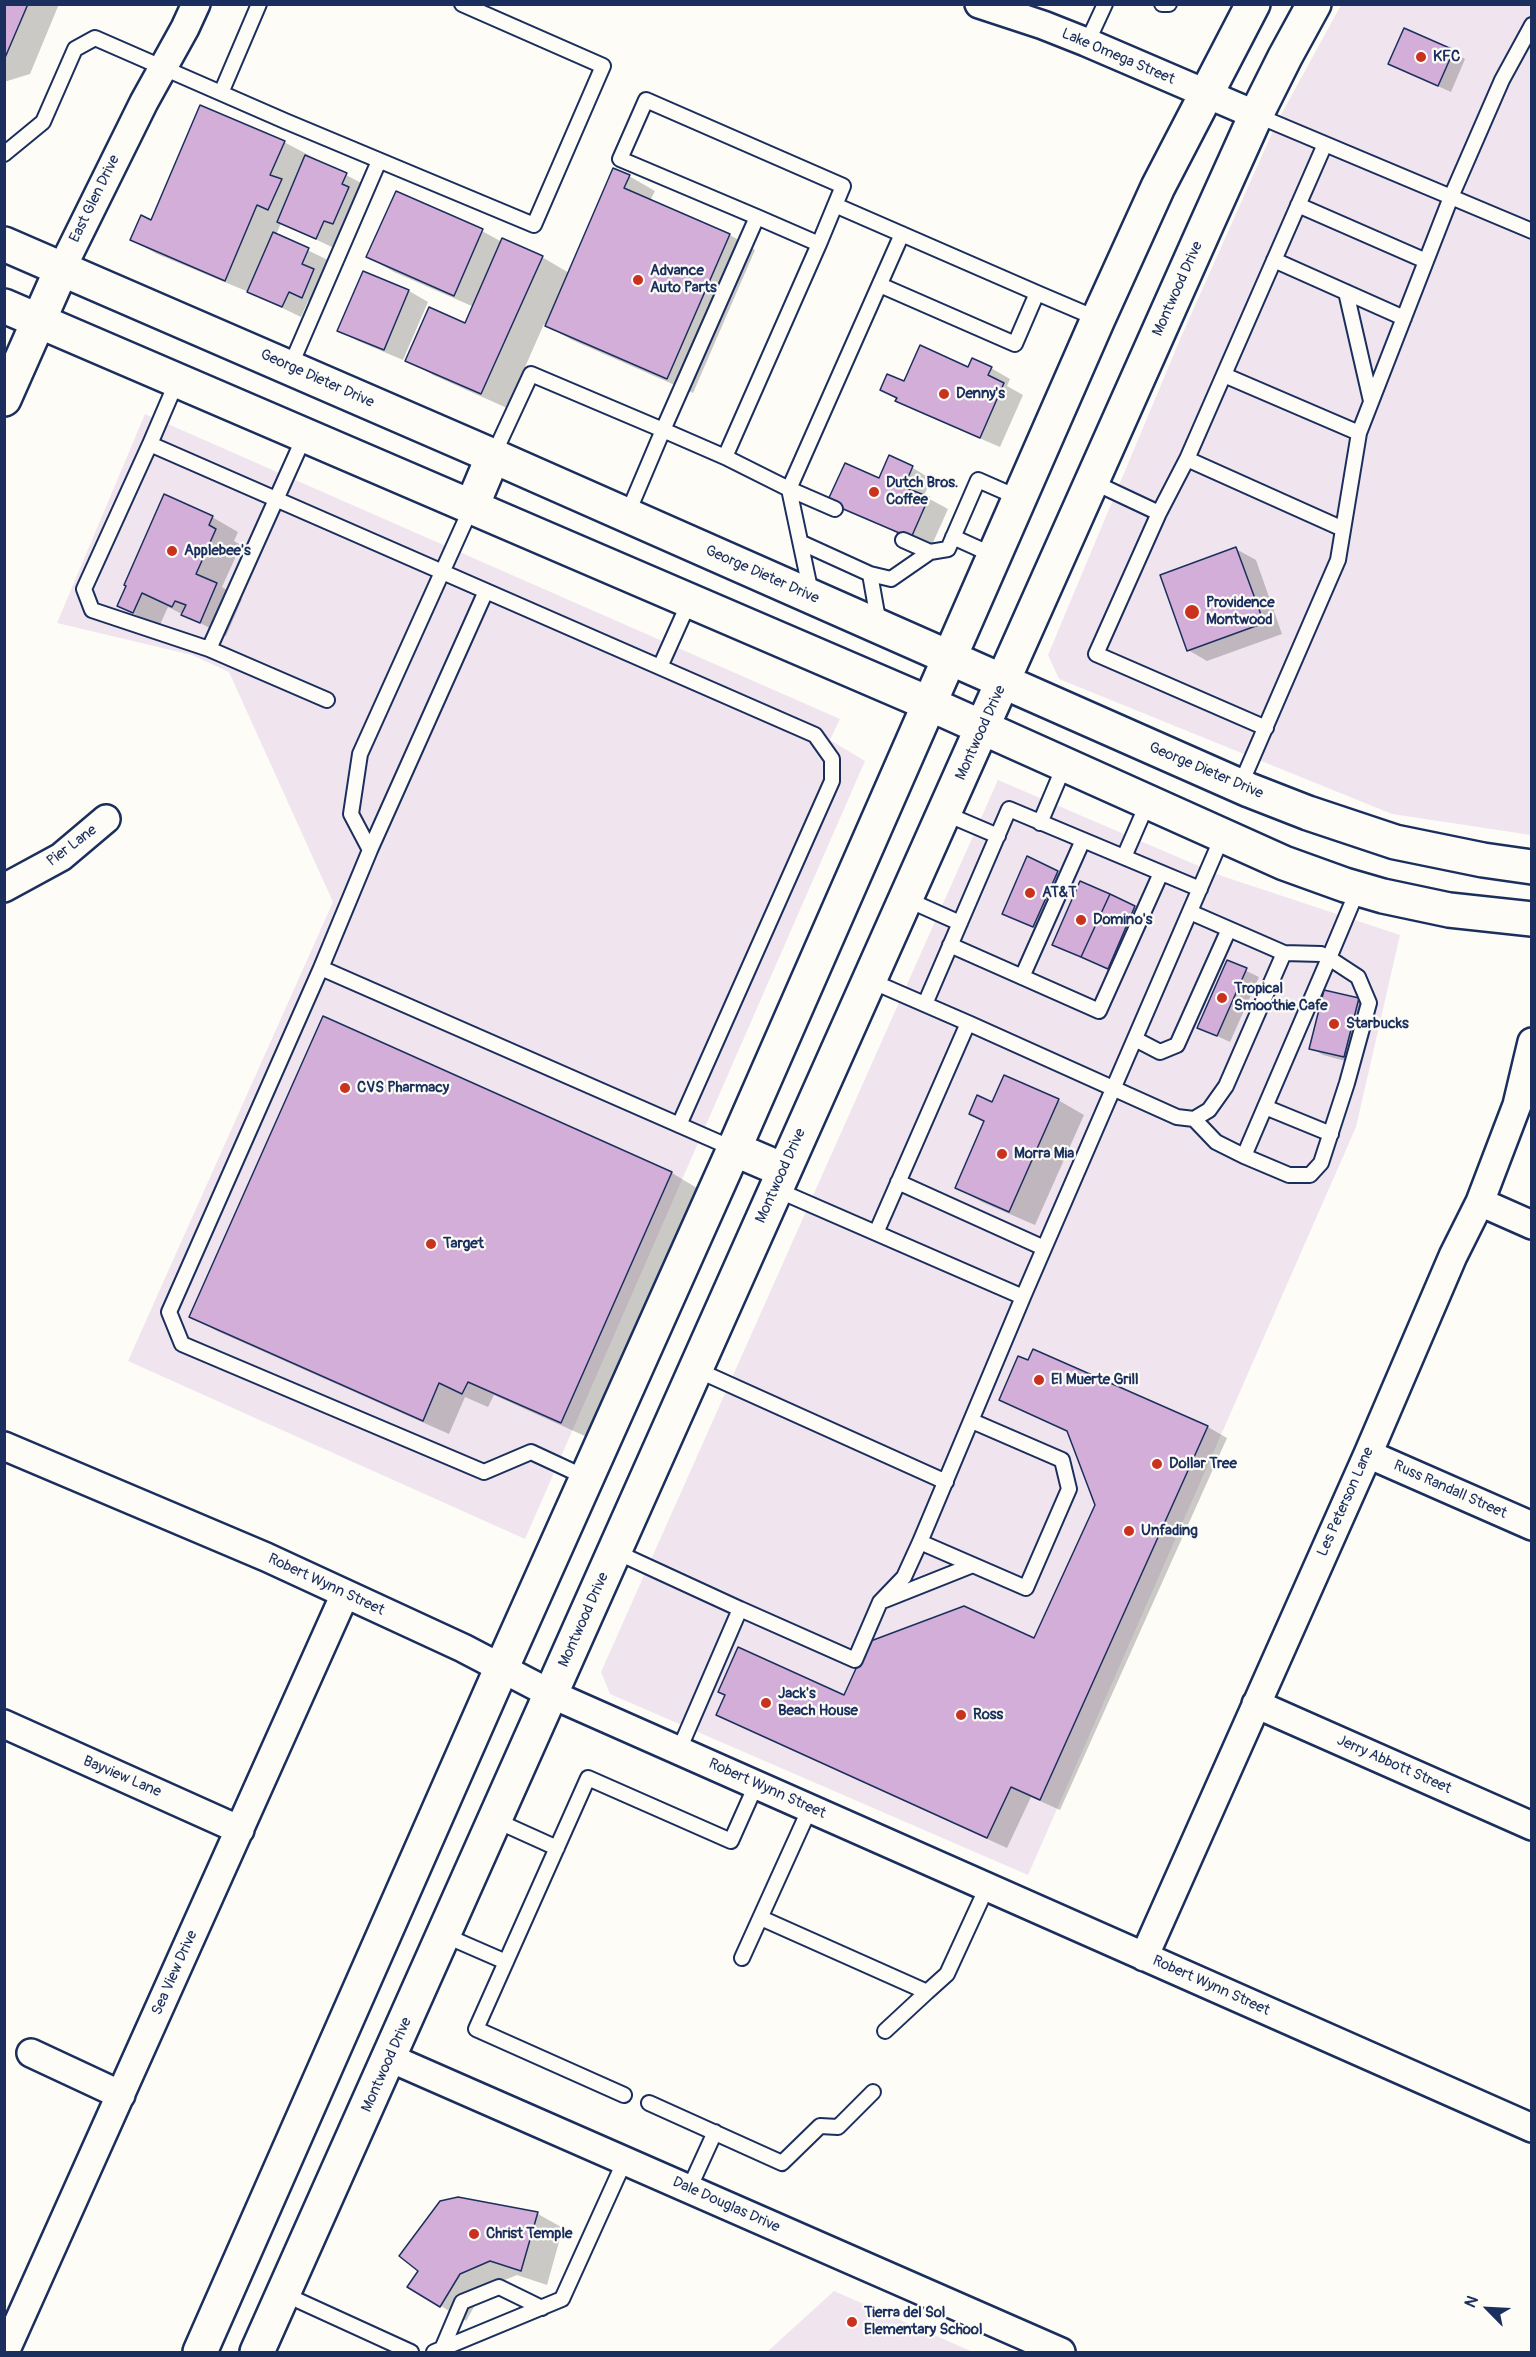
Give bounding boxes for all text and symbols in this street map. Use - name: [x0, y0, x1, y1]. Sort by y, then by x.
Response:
- street label: Lake Omega Street: [1059, 25, 1177, 89]
- place label: KFC: [1433, 48, 1460, 66]
- marker: KFC: [1414, 50, 1428, 64]
- street label: East Glen Drive: [66, 152, 124, 246]
- street label: Montwood Drive: [1149, 239, 1207, 339]
- place label: Advance Auto Parts: [650, 262, 717, 297]
- marker: Advance Auto Parts: [631, 273, 645, 287]
- street label: George Dieter Drive: [257, 346, 377, 412]
- place label: Denny's: [956, 385, 1005, 403]
- marker: Denny's: [937, 387, 951, 401]
- place label: Dutch Bros. Coffee: [886, 474, 958, 509]
- marker: Dutch Bros. Coffee: [867, 485, 881, 499]
- place label: Applebee's: [184, 542, 251, 560]
- street label: George Dieter Drive: [702, 542, 822, 608]
- marker: Applebee's: [165, 544, 179, 558]
- place label: Providence Montwood: [1206, 594, 1275, 629]
- marker: Providence Montwood: [1183, 603, 1201, 621]
- street label: Montwood Drive: [952, 683, 1010, 783]
- street label: George Dieter Drive: [1146, 739, 1266, 803]
- street label: Pier Lane: [43, 821, 101, 871]
- place label: AT&T: [1042, 884, 1077, 902]
- marker: AT&T: [1023, 886, 1037, 900]
- place label: Domino's: [1093, 911, 1152, 929]
- marker: Domino's: [1074, 913, 1088, 927]
- place label: Tropical Smoothie Cafe: [1234, 980, 1328, 1015]
- marker: Tropical Smoothie Cafe: [1215, 991, 1229, 1005]
- place label: Starbucks: [1346, 1015, 1409, 1033]
- marker: Starbucks: [1327, 1017, 1341, 1031]
- place label: CVS Pharmacy: [357, 1079, 449, 1097]
- marker: CVS Pharmacy: [338, 1081, 352, 1095]
- street label: Montwood Drive: [752, 1126, 810, 1226]
- place label: Morra Mia: [1014, 1145, 1074, 1163]
- marker: Morra Mia: [995, 1147, 1009, 1161]
- place label: Target: [443, 1235, 484, 1253]
- marker: Target: [424, 1237, 438, 1251]
- place label: El Muerte Grill: [1051, 1371, 1139, 1389]
- marker: El Muerte Grill: [1032, 1373, 1046, 1387]
- street label: Les Peterson Lane: [1314, 1445, 1378, 1559]
- place label: Dollar Tree: [1169, 1455, 1237, 1473]
- marker: Dollar Tree: [1150, 1457, 1164, 1471]
- street label: Russ Randall Street: [1391, 1457, 1509, 1523]
- place label: Unfading: [1141, 1522, 1198, 1540]
- marker: Unfading: [1122, 1524, 1136, 1538]
- street label: Robert Wynn Street: [265, 1550, 387, 1620]
- street label: Montwood Drive: [555, 1570, 613, 1670]
- place label: Jack's Beach House: [778, 1685, 858, 1720]
- marker: Jack's Beach House: [759, 1696, 773, 1710]
- place label: Ross: [973, 1706, 1003, 1724]
- marker: Ross: [954, 1708, 968, 1722]
- street label: Jerry Abbott Street: [1334, 1732, 1454, 1798]
- street label: Bayview Lane: [80, 1753, 164, 1801]
- street label: Robert Wynn Street: [706, 1755, 828, 1823]
- street label: Sea View Drive: [148, 1928, 202, 2018]
- street label: Robert Wynn Street: [1150, 1952, 1272, 2020]
- street label: Montwood Drive: [358, 2015, 416, 2115]
- street label: Dale Douglas Drive: [669, 2173, 783, 2237]
- place label: Christ Temple: [486, 2225, 572, 2243]
- marker: Christ Temple: [467, 2227, 481, 2241]
- north arrow: [1458, 2279, 1518, 2339]
- text: N: [1460, 2293, 1483, 2311]
- place label: Tierra del Sol Elementary School: [864, 2304, 982, 2339]
- marker: Tierra del Sol Elementary School: [845, 2315, 859, 2329]

